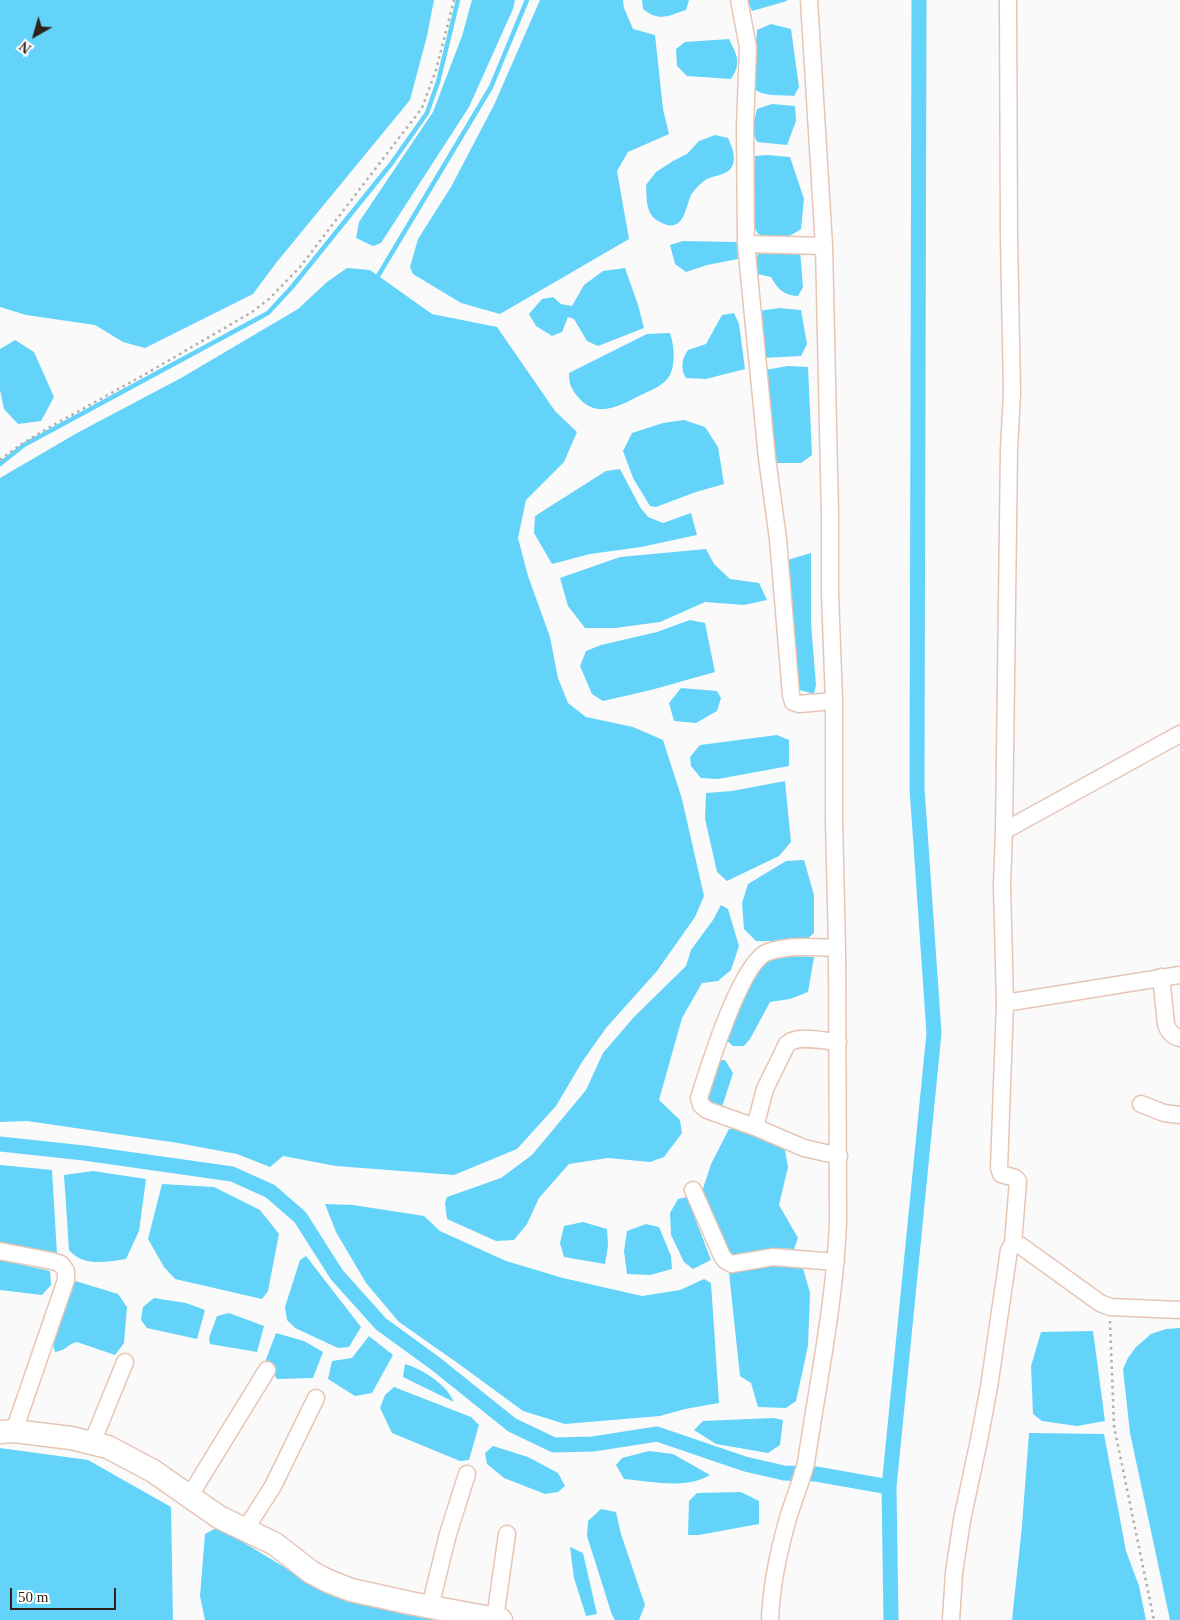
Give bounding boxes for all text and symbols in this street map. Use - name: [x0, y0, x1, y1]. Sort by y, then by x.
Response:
- north arrow: [10, 10, 60, 60]
- text: N: [17, 38, 34, 56]
- scale bar: [12, 1578, 119, 1610]
- text: 50 m: [18, 1589, 48, 1605]

